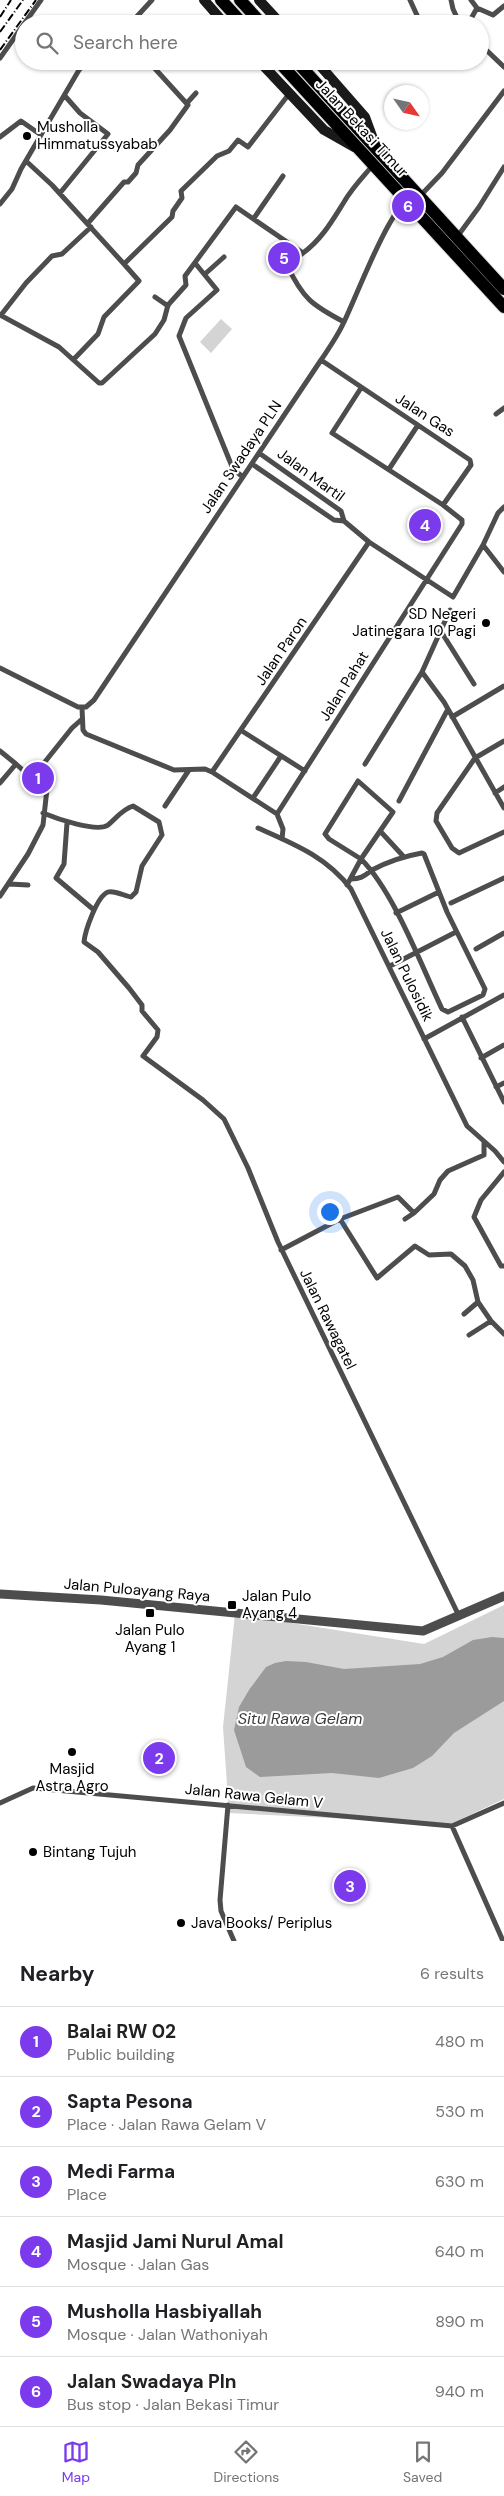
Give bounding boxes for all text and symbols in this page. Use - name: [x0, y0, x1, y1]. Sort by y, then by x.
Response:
- search box: [15, 15, 489, 70]
- icon: search: [33, 29, 61, 57]
- text: Search here: [73, 30, 178, 55]
- street label: Jalan Bekasi Timur: [311, 74, 413, 182]
- north arrow: [384, 85, 429, 130]
- place label: Musholla Himmatussyabab: [37, 117, 158, 154]
- marker: Musholla Himmatussyabab: [21, 130, 33, 142]
- pin: 6: [392, 187, 424, 225]
- pin: 5: [268, 239, 300, 277]
- street label: Jalan Gas: [392, 388, 458, 442]
- street label: Jalan Swadaya PLN: [196, 397, 286, 517]
- street label: Jalan Martil: [273, 444, 349, 506]
- pin: 4: [409, 506, 441, 544]
- place label: SD Negeri Jatinegara 10 Pagi: [352, 604, 476, 641]
- street label: Jalan Paron: [251, 613, 311, 689]
- marker: SD Negeri Jatinegara 10 Pagi: [480, 617, 492, 629]
- street label: Jalan Pahat: [315, 647, 373, 725]
- pin: 1: [22, 759, 54, 797]
- street label: Jalan Pulosidik: [376, 925, 438, 1025]
- your location: [317, 1199, 343, 1225]
- street label: Jalan Rawagatel: [295, 1265, 361, 1373]
- street label: Jalan Puloayang Raya: [63, 1574, 211, 1606]
- place label: Jalan Pulo Ayang 4: [242, 1586, 311, 1623]
- marker: Jalan Pulo Ayang 4: [226, 1599, 238, 1611]
- marker: Jalan Pulo Ayang 1: [144, 1607, 156, 1619]
- place label: Jalan Pulo Ayang 1: [115, 1620, 185, 1657]
- water label: Situ Rawa Gelam: [238, 1708, 362, 1729]
- pin: 2: [143, 1739, 175, 1777]
- marker: Masjid Astra Agro: [66, 1746, 78, 1758]
- place label: Masjid Astra Agro: [35, 1759, 109, 1796]
- street label: Jalan Rawa Gelam V: [184, 1779, 324, 1813]
- place label: Bintang Tujuh: [43, 1842, 136, 1862]
- marker: Bintang Tujuh: [27, 1846, 39, 1858]
- pin: 3: [334, 1867, 366, 1905]
- place label: Java Books/ Periplus: [191, 1913, 332, 1933]
- marker: Java Books/ Periplus: [175, 1917, 187, 1929]
- text: Nearby: [20, 1960, 94, 1988]
- text: 6 results: [420, 1963, 484, 1984]
- text: Balai RW 02: [67, 2019, 176, 2044]
- text: 1: [33, 2031, 39, 2052]
- text: 480 m: [435, 2031, 484, 2052]
- text: Public building: [67, 2044, 175, 2065]
- text: Sapta Pesona: [67, 2089, 193, 2114]
- text: 2: [31, 2101, 41, 2122]
- text: 530 m: [435, 2101, 484, 2122]
- text: Place · Jalan Rawa Gelam V: [67, 2114, 266, 2135]
- text: Medi Farma: [67, 2159, 175, 2184]
- text: 3: [31, 2171, 41, 2192]
- text: 630 m: [435, 2171, 484, 2192]
- text: Place: [67, 2184, 107, 2205]
- text: Masjid Jami Nurul Amal: [67, 2229, 284, 2254]
- text: 4: [31, 2241, 41, 2262]
- text: 640 m: [435, 2241, 484, 2262]
- text: Mosque · Jalan Gas: [67, 2254, 209, 2275]
- text: Musholla Hasbiyallah: [67, 2299, 262, 2324]
- text: 5: [31, 2311, 41, 2332]
- text: 890 m: [435, 2311, 484, 2332]
- text: Mosque · Jalan Wathoniyah: [67, 2324, 268, 2345]
- text: Jalan Swadaya Pln: [67, 2369, 237, 2394]
- text: 6: [31, 2381, 41, 2402]
- text: 940 m: [435, 2381, 484, 2402]
- text: Bus stop · Jalan Bekasi Timur: [67, 2394, 279, 2415]
- tab: Map: [62, 2438, 90, 2486]
- tab: Directions: [214, 2438, 279, 2486]
- tab: Saved: [403, 2438, 442, 2486]

